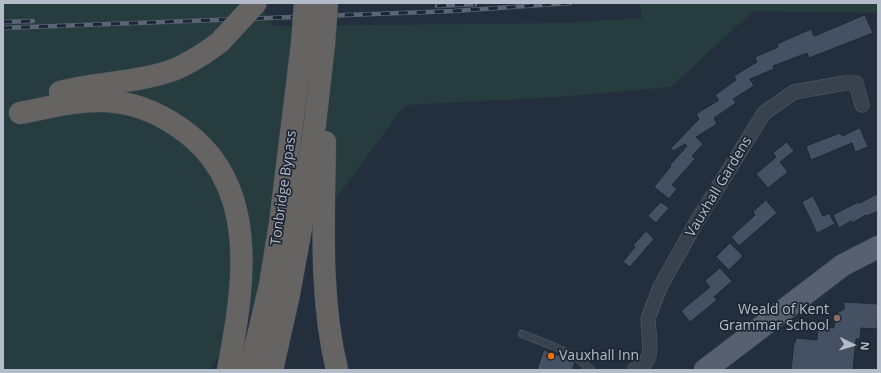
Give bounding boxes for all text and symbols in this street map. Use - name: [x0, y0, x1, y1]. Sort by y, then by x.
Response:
- street label: Tonbridge Bypass: [268, 129, 300, 247]
- street label: Vauxhall Gardens: [682, 134, 756, 240]
- place label: Weald of Kent Grammar School: [719, 302, 829, 334]
- marker: Weald of Kent Grammar School: [832, 313, 842, 323]
- north arrow: [833, 325, 873, 365]
- text: N: [858, 341, 873, 351]
- place label: Vauxhall Inn: [559, 348, 639, 364]
- marker: Vauxhall Inn: [546, 351, 556, 361]

